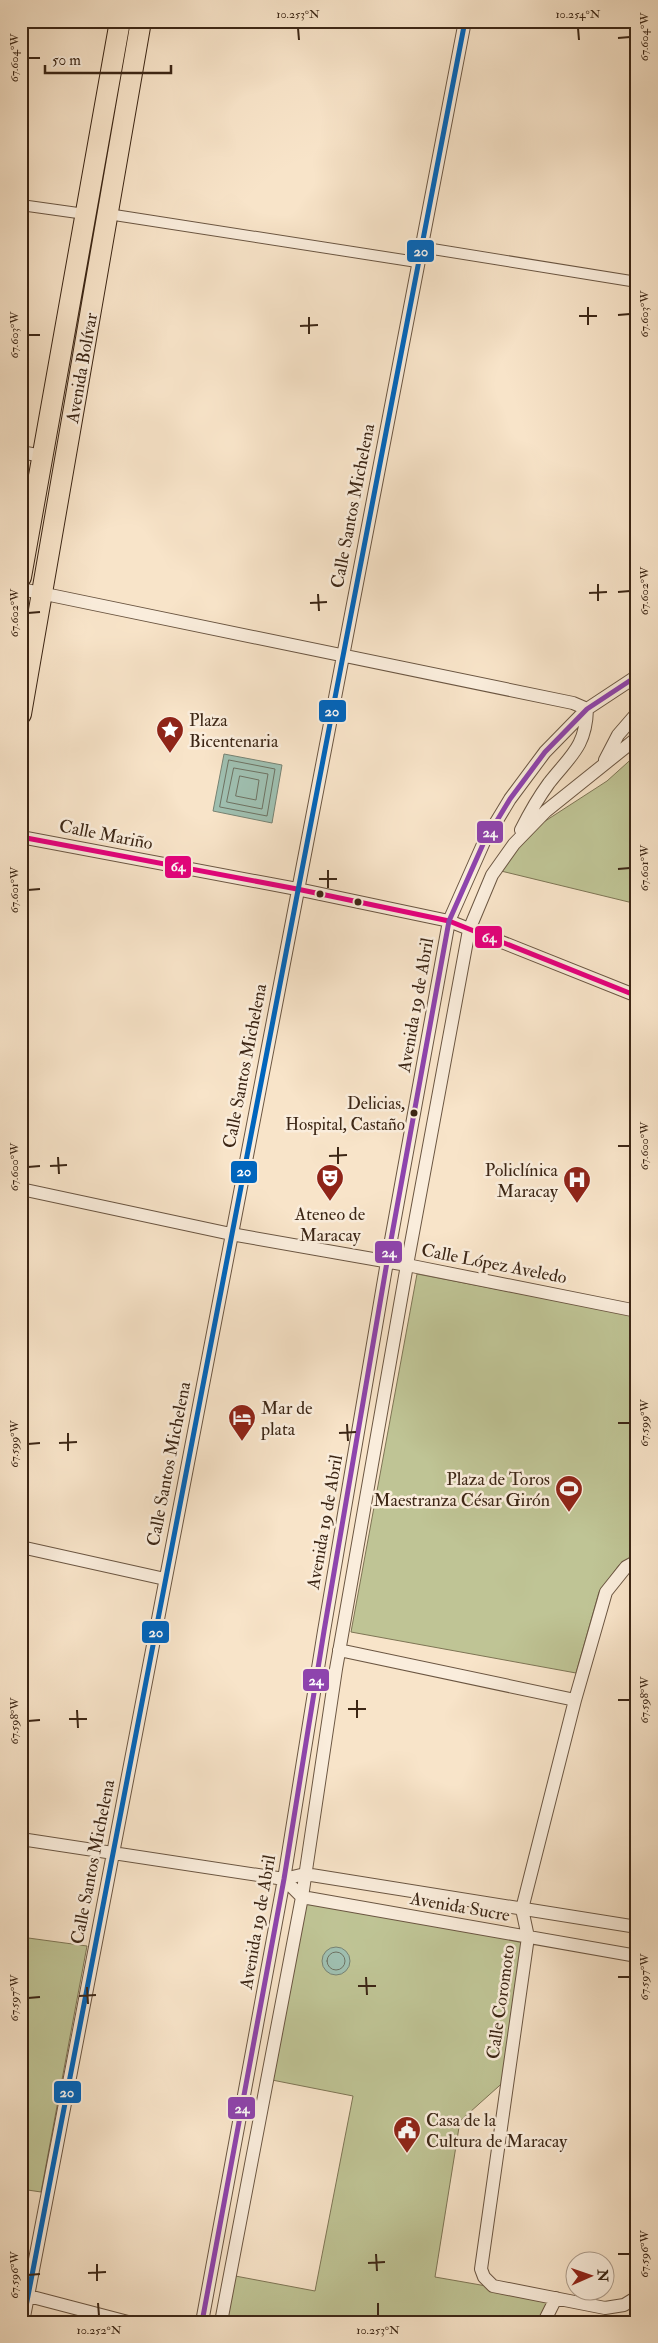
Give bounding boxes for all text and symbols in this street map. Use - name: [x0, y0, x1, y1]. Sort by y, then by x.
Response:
- text: 10.253°N: [276, 7, 320, 22]
- text: 10.254°N: [555, 7, 601, 22]
- text: 67.604°W: [637, 12, 652, 61]
- text: 67.604°W: [7, 33, 22, 82]
- scale bar: [45, 42, 171, 74]
- text: 50 m: [52, 51, 81, 70]
- line badge: 20: [406, 239, 435, 263]
- text: 20: [414, 243, 428, 260]
- text: 67.603°W: [637, 290, 652, 337]
- text: 67.603°W: [7, 311, 22, 358]
- street label: Avenida Bolívar: [61, 311, 103, 426]
- street label: Calle Santos Michelena: [326, 421, 380, 590]
- text: 67.602°W: [637, 566, 652, 615]
- text: 67.602°W: [7, 588, 22, 637]
- line badge: 20: [318, 699, 347, 723]
- text: 20: [325, 703, 339, 720]
- place label: Plaza Bicentenaria: [189, 709, 279, 753]
- place icon: Plaza Bicentenaria: [155, 715, 185, 754]
- street label: Calle Mariño: [57, 815, 155, 855]
- line badge: 24: [476, 820, 504, 844]
- text: 24: [483, 824, 499, 841]
- text: 67.601°W: [637, 844, 652, 891]
- line badge: 64: [164, 855, 192, 879]
- text: 64: [171, 858, 187, 875]
- text: 67.601°W: [7, 866, 22, 913]
- unlabelled marker: [315, 889, 325, 899]
- unlabelled marker: [353, 897, 363, 907]
- line badge: 64: [474, 925, 503, 949]
- text: 64: [482, 929, 498, 946]
- street label: Avenida 19 de Abril: [393, 936, 439, 1075]
- street label: Calle Santos Michelena: [218, 981, 272, 1150]
- place label: Delicias, Hospital, Castaño: [285, 1093, 405, 1136]
- marker: Delicias, Hospital, Castaño: [409, 1108, 419, 1118]
- text: 67.600°W: [637, 1121, 652, 1170]
- text: 67.600°W: [7, 1142, 22, 1191]
- place label: Policlínica Maracay: [485, 1159, 559, 1203]
- line badge: 20: [230, 1160, 258, 1184]
- text: 20: [237, 1163, 251, 1180]
- theatre icon: Ateneo de Maracay: [315, 1163, 345, 1202]
- hospital icon: Policlínica Maracay: [562, 1165, 592, 1204]
- place label: Ateneo de Maracay: [294, 1203, 366, 1247]
- street label: Calle López Aveledo: [419, 1239, 569, 1289]
- line badge: 24: [374, 1240, 403, 1264]
- text: 24: [382, 1244, 398, 1261]
- street label: Calle Santos Michelena: [142, 1379, 196, 1548]
- place label: Mar de plata: [260, 1397, 313, 1441]
- text: 67.599°W: [637, 1398, 652, 1447]
- hotel icon: Mar de plata: [227, 1403, 257, 1442]
- text: 67.599°W: [7, 1419, 22, 1468]
- street label: Avenida 19 de Abril: [302, 1453, 348, 1592]
- place label: Plaza de Toros Maestranza César Girón: [373, 1468, 550, 1512]
- sports icon: Plaza de Toros Maestranza César Girón: [554, 1474, 584, 1513]
- line badge: 20: [141, 1620, 170, 1644]
- text: 20: [149, 1624, 163, 1641]
- line badge: 24: [302, 1668, 330, 1692]
- text: 24: [309, 1672, 325, 1689]
- text: 67.598°W: [637, 1676, 652, 1723]
- text: 67.598°W: [7, 1697, 22, 1744]
- street label: Calle Santos Michelena: [66, 1777, 120, 1946]
- street label: Avenida 19 de Abril: [235, 1853, 281, 1992]
- street label: Avenida Sucre: [407, 1887, 512, 1927]
- street label: Calle Coromoto: [482, 1943, 520, 2061]
- text: 67.597°W: [637, 1953, 652, 2000]
- text: 67.597°W: [7, 1974, 22, 2021]
- line badge: 20: [53, 2080, 82, 2104]
- text: 20: [60, 2084, 74, 2101]
- line badge: 24: [227, 2096, 256, 2120]
- text: 24: [235, 2100, 251, 2117]
- place label: Casa de la Cultura de Maracay: [426, 2109, 568, 2153]
- public building icon: Casa de la Cultura de Maracay: [392, 2115, 422, 2154]
- text: 67.596°W: [637, 2230, 652, 2278]
- north arrow: [566, 2250, 616, 2300]
- text: 67.596°W: [7, 2251, 22, 2299]
- text: N: [594, 2268, 611, 2283]
- text: 10.252°N: [76, 2323, 122, 2338]
- text: 10.253°N: [356, 2323, 400, 2338]

